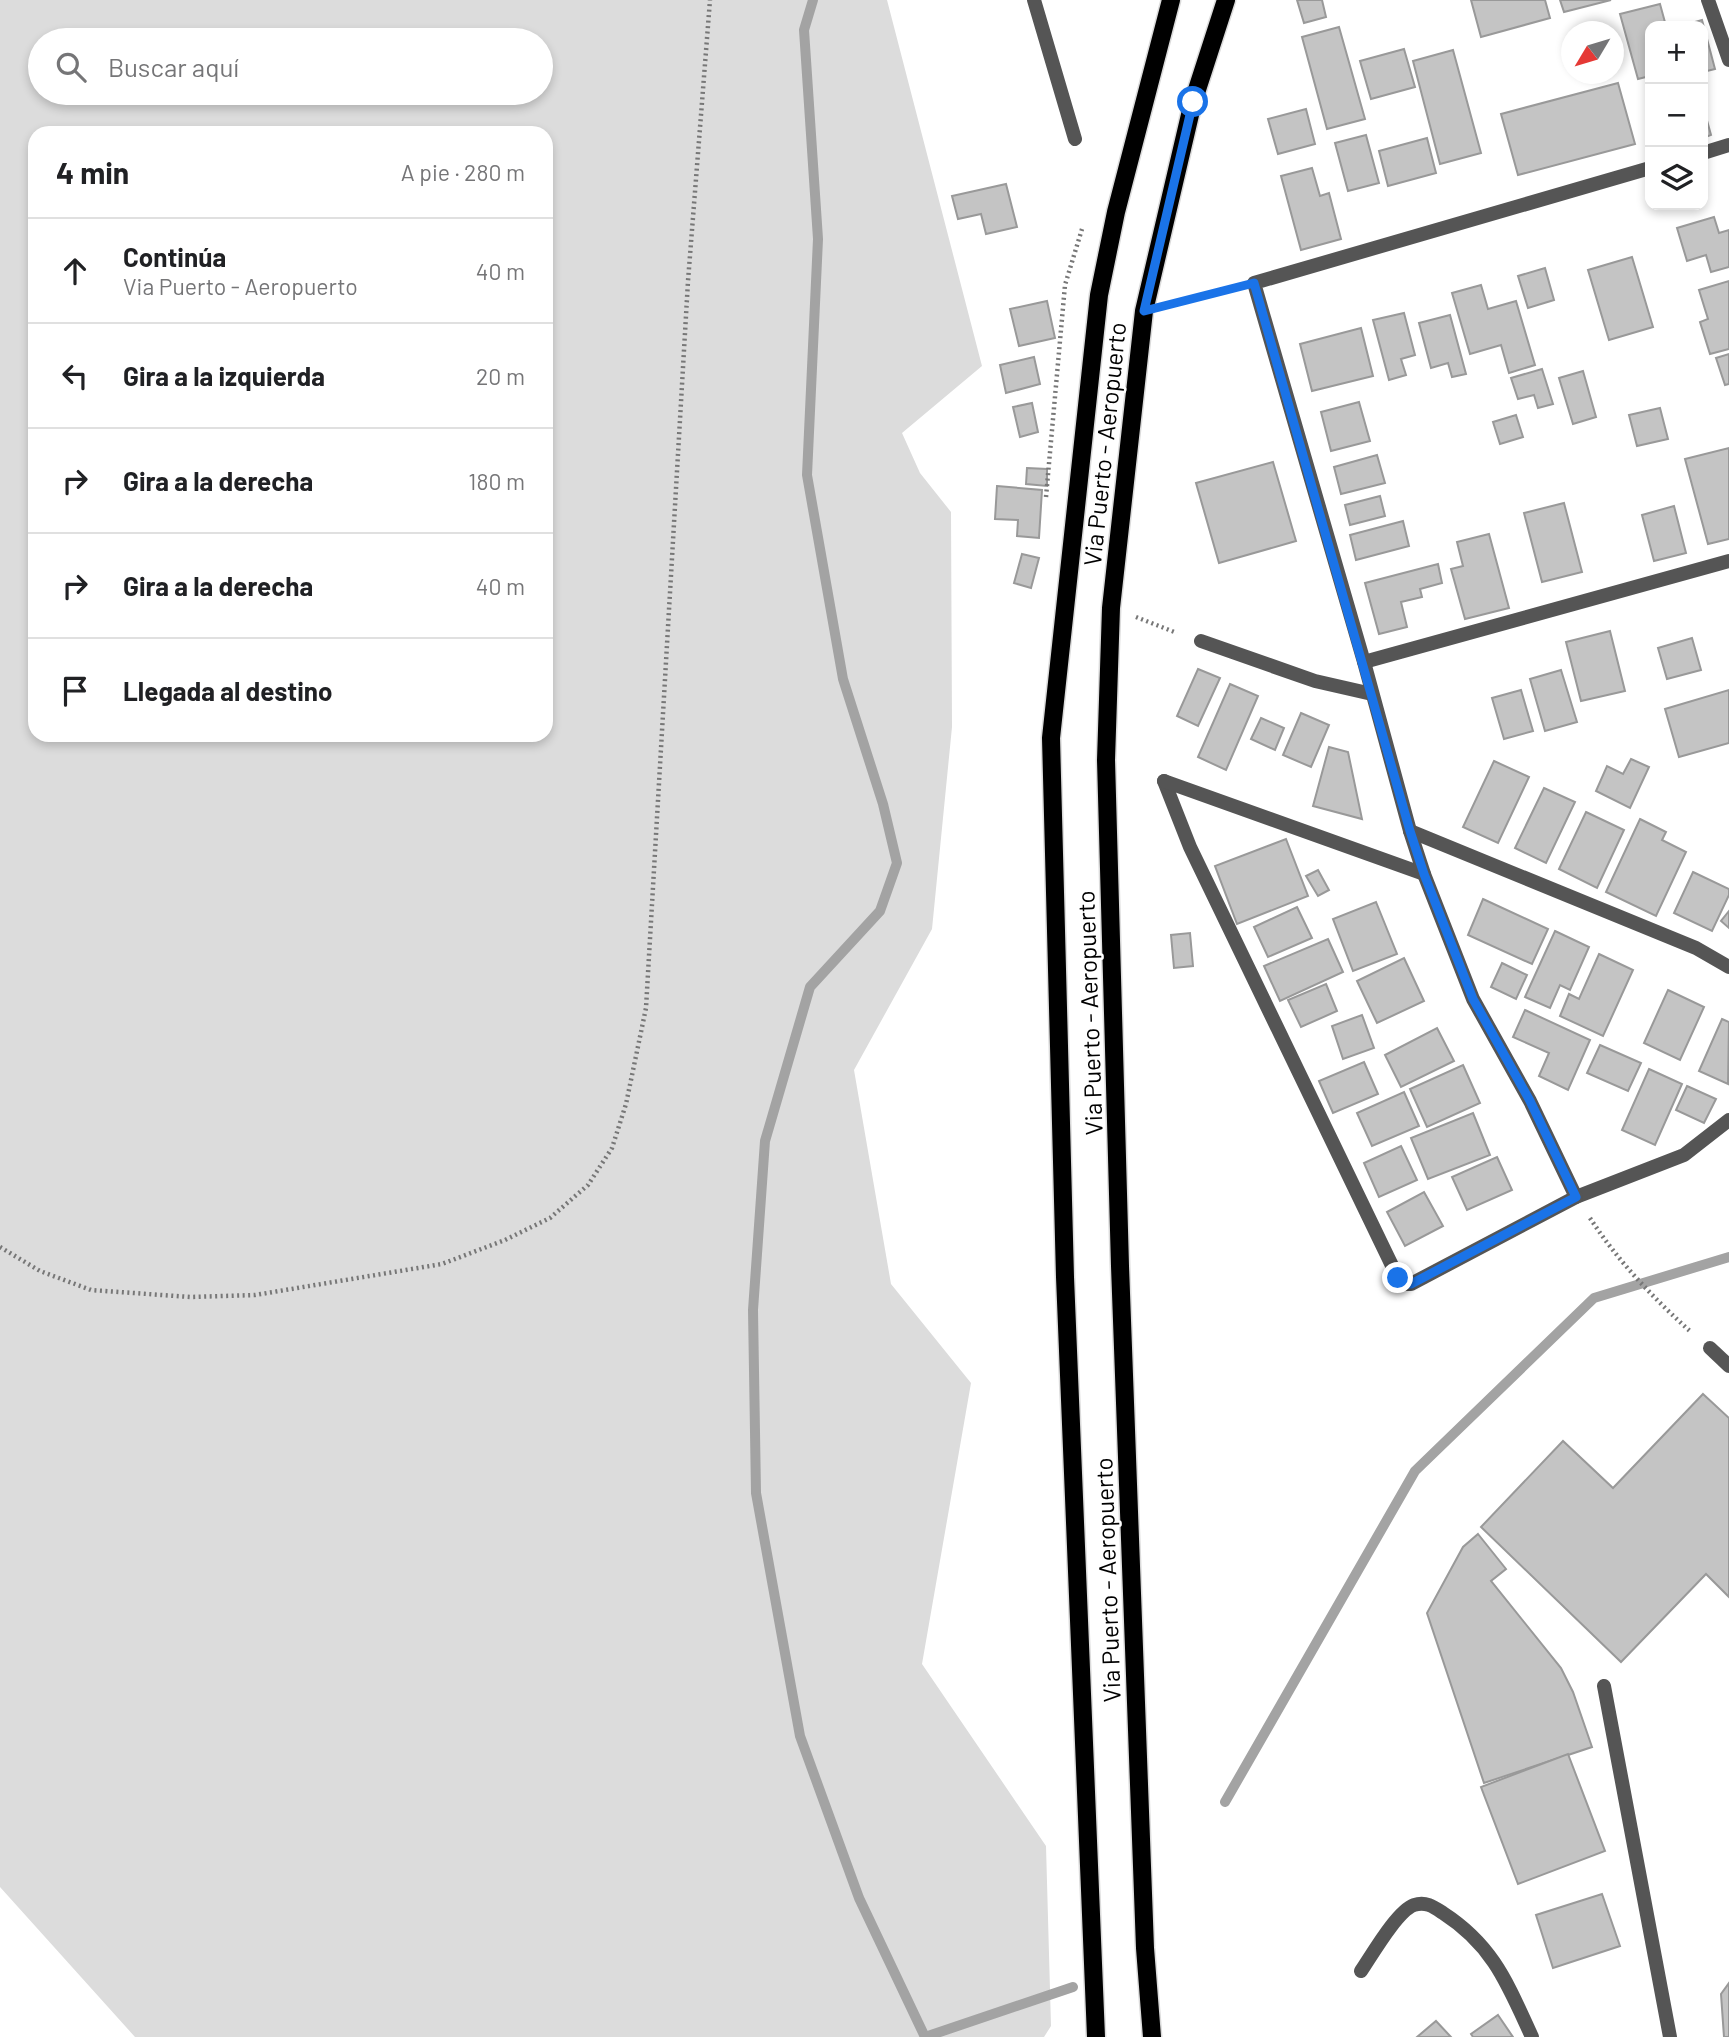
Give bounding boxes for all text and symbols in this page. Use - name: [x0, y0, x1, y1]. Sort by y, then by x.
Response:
- north arrow: [1561, 21, 1624, 84]
- map controls: [1645, 21, 1708, 210]
- button: +: [1645, 21, 1708, 84]
- search box: [28, 28, 553, 105]
- icon: search: [52, 48, 90, 86]
- text: Buscar aquí: [108, 51, 239, 82]
- button: −: [1645, 84, 1708, 147]
- route start: [1177, 86, 1208, 117]
- button: layers: [1645, 147, 1708, 210]
- text: 4 min: [56, 154, 129, 190]
- text: A pie · 280 m: [401, 158, 525, 186]
- text: Continúa: [123, 241, 226, 272]
- icon: ahead: [56, 252, 94, 290]
- text: 40 m: [476, 257, 525, 285]
- text: Via Puerto - Aeropuerto: [123, 272, 358, 300]
- street label: Via Puerto - Aeropuerto: [1077, 321, 1131, 567]
- icon: left: [56, 357, 94, 395]
- text: Gira a la izquierda: [123, 360, 325, 391]
- text: 20 m: [476, 362, 525, 390]
- icon: right: [56, 462, 94, 500]
- text: Gira a la derecha: [123, 465, 313, 496]
- text: 180 m: [468, 467, 525, 495]
- icon: right: [56, 567, 94, 605]
- text: Gira a la derecha: [123, 570, 313, 601]
- text: 40 m: [476, 572, 525, 600]
- icon: arrive: [56, 672, 94, 710]
- text: Llegada al destino: [123, 675, 332, 706]
- street label: Via Puerto - Aeropuerto: [1070, 890, 1108, 1136]
- route end: [1382, 1262, 1413, 1293]
- street label: Via Puerto - Aeropuerto: [1088, 1457, 1126, 1703]

